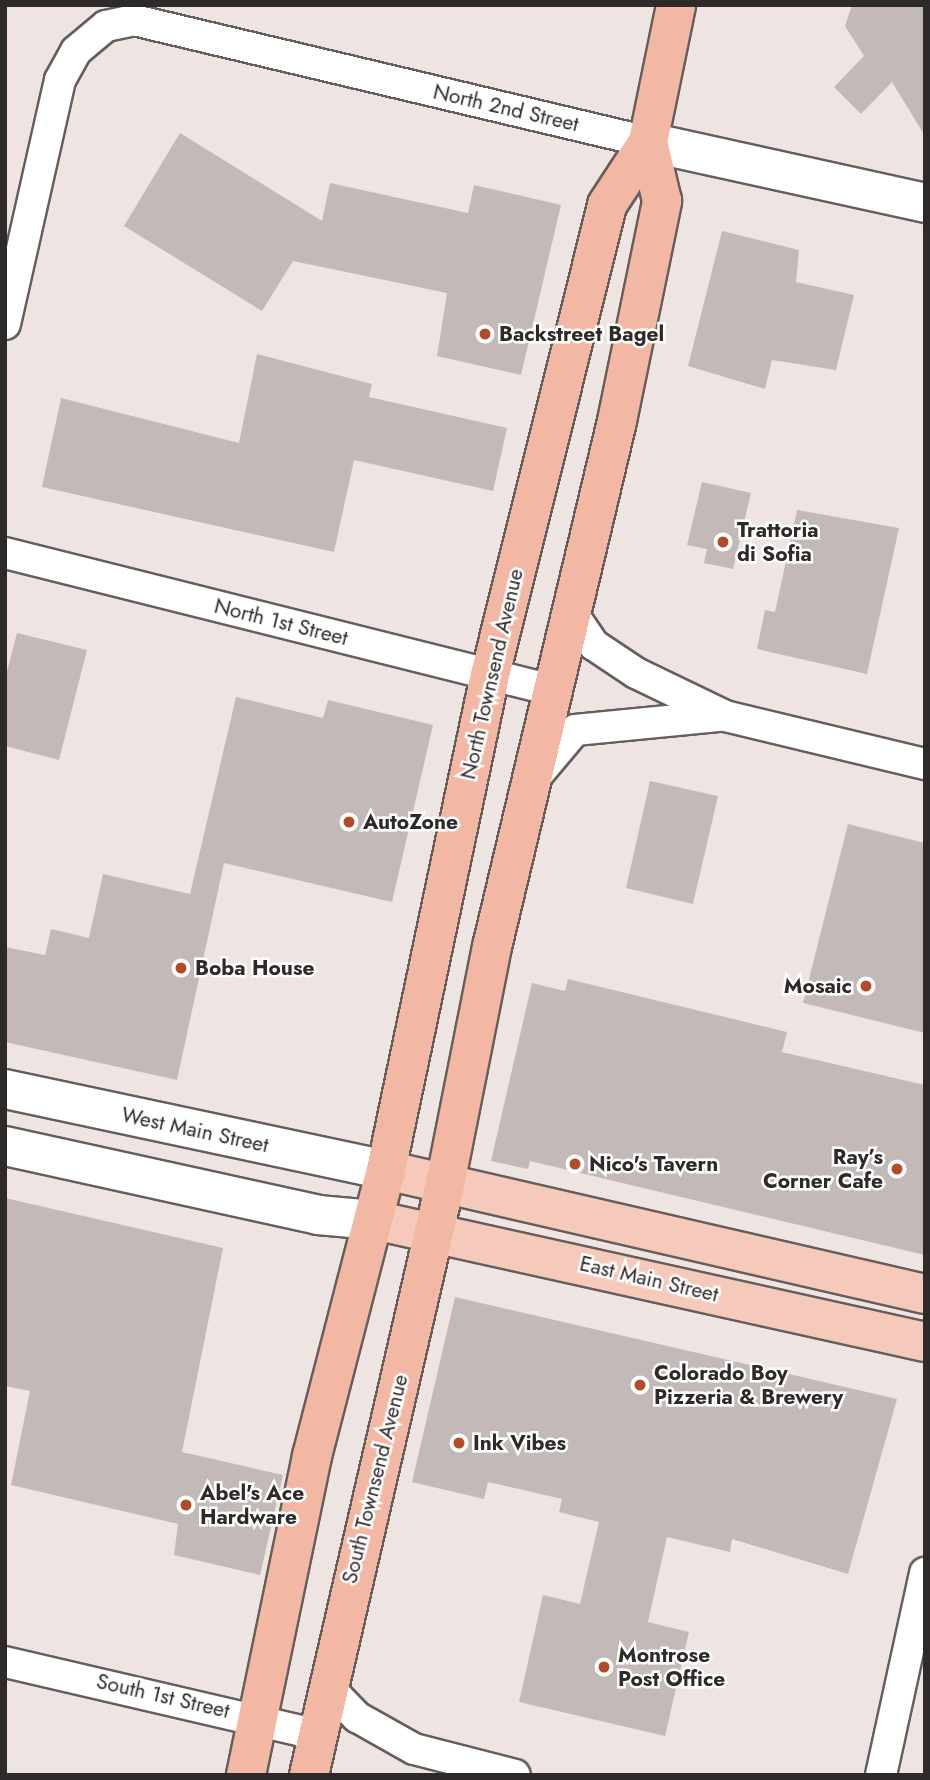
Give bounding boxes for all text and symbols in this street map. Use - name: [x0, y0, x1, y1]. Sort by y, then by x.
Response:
- street label: North 2nd Street: [431, 79, 581, 137]
- place label: Backstreet Bagel: [499, 321, 664, 347]
- marker: Backstreet Bagel: [477, 326, 493, 342]
- place label: Trattoria di Sofia: [737, 517, 819, 567]
- marker: Trattoria di Sofia: [715, 534, 731, 550]
- street label: North Townsend Avenue: [455, 566, 529, 782]
- street label: North 1st Street: [212, 593, 350, 651]
- place label: AutoZone: [363, 809, 458, 835]
- marker: AutoZone: [341, 814, 357, 830]
- place label: Boba House: [195, 955, 314, 981]
- marker: Boba House: [173, 960, 189, 976]
- place label: Mosaic: [784, 973, 852, 999]
- marker: Mosaic: [858, 978, 874, 994]
- street label: West Main Street: [119, 1102, 271, 1158]
- place label: Ray’s Corner Cafe: [763, 1144, 883, 1194]
- place label: Nico's Tavern: [589, 1151, 718, 1177]
- marker: Nico's Tavern: [567, 1156, 583, 1172]
- marker: Ray’s Corner Cafe: [889, 1161, 905, 1177]
- street label: East Main Street: [577, 1251, 721, 1307]
- place label: Colorado Boy Pizzeria & Brewery: [654, 1360, 843, 1410]
- street label: South Townsend Avenue: [337, 1372, 413, 1586]
- marker: Colorado Boy Pizzeria & Brewery: [632, 1377, 648, 1393]
- place label: Ink Vibes: [473, 1430, 566, 1456]
- marker: Ink Vibes: [451, 1435, 467, 1451]
- place label: Abel's Ace Hardware: [200, 1480, 304, 1530]
- marker: Abel's Ace Hardware: [178, 1497, 194, 1513]
- place label: Montrose Post Office: [618, 1642, 725, 1692]
- marker: Montrose Post Office: [596, 1659, 612, 1675]
- street label: South 1st Street: [94, 1668, 232, 1724]

